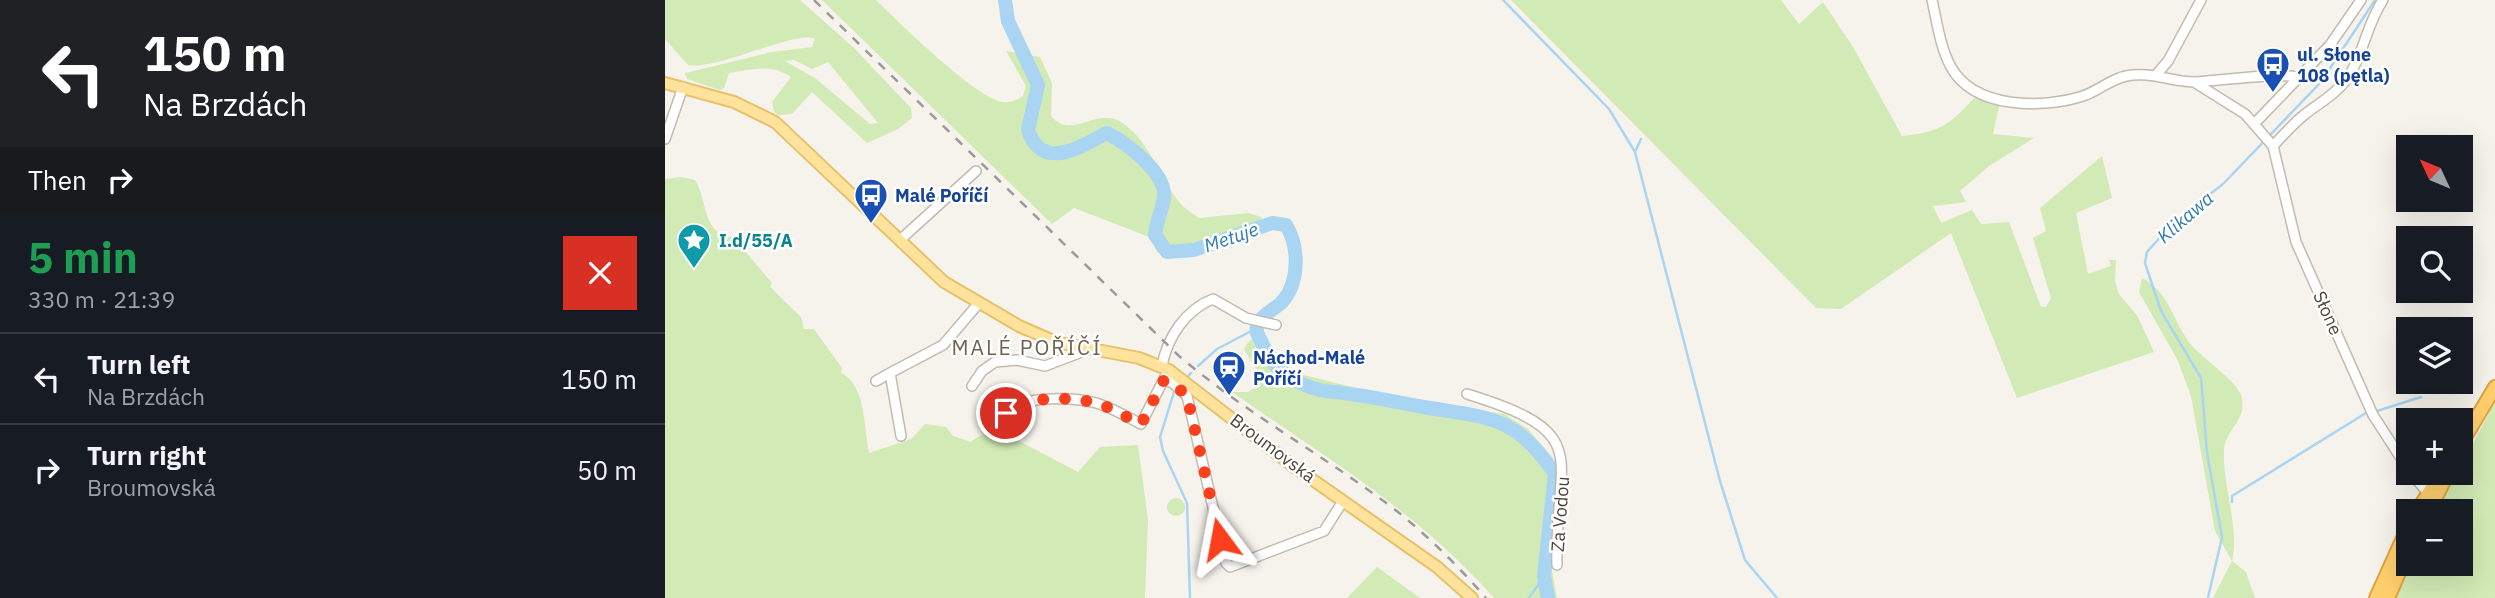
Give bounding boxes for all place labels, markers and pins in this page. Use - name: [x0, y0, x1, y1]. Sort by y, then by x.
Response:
- place label: ul. Słone 108 (pętla): [2297, 43, 2389, 87]
- bus stop icon: ul. Słone 108 (pętla): [2254, 45, 2292, 94]
- bus stop icon: Malé Poříčí: [852, 176, 890, 225]
- place label: Malé Poříčí: [895, 184, 989, 207]
- place icon: I.d/55/A: [675, 221, 713, 270]
- place label: I.d/55/A: [719, 229, 793, 252]
- place label: Náchod-Malé Poříčí: [1253, 346, 1365, 390]
- station icon: Náchod-Malé Poříčí: [1210, 348, 1248, 397]
- pin: [976, 383, 1036, 443]

